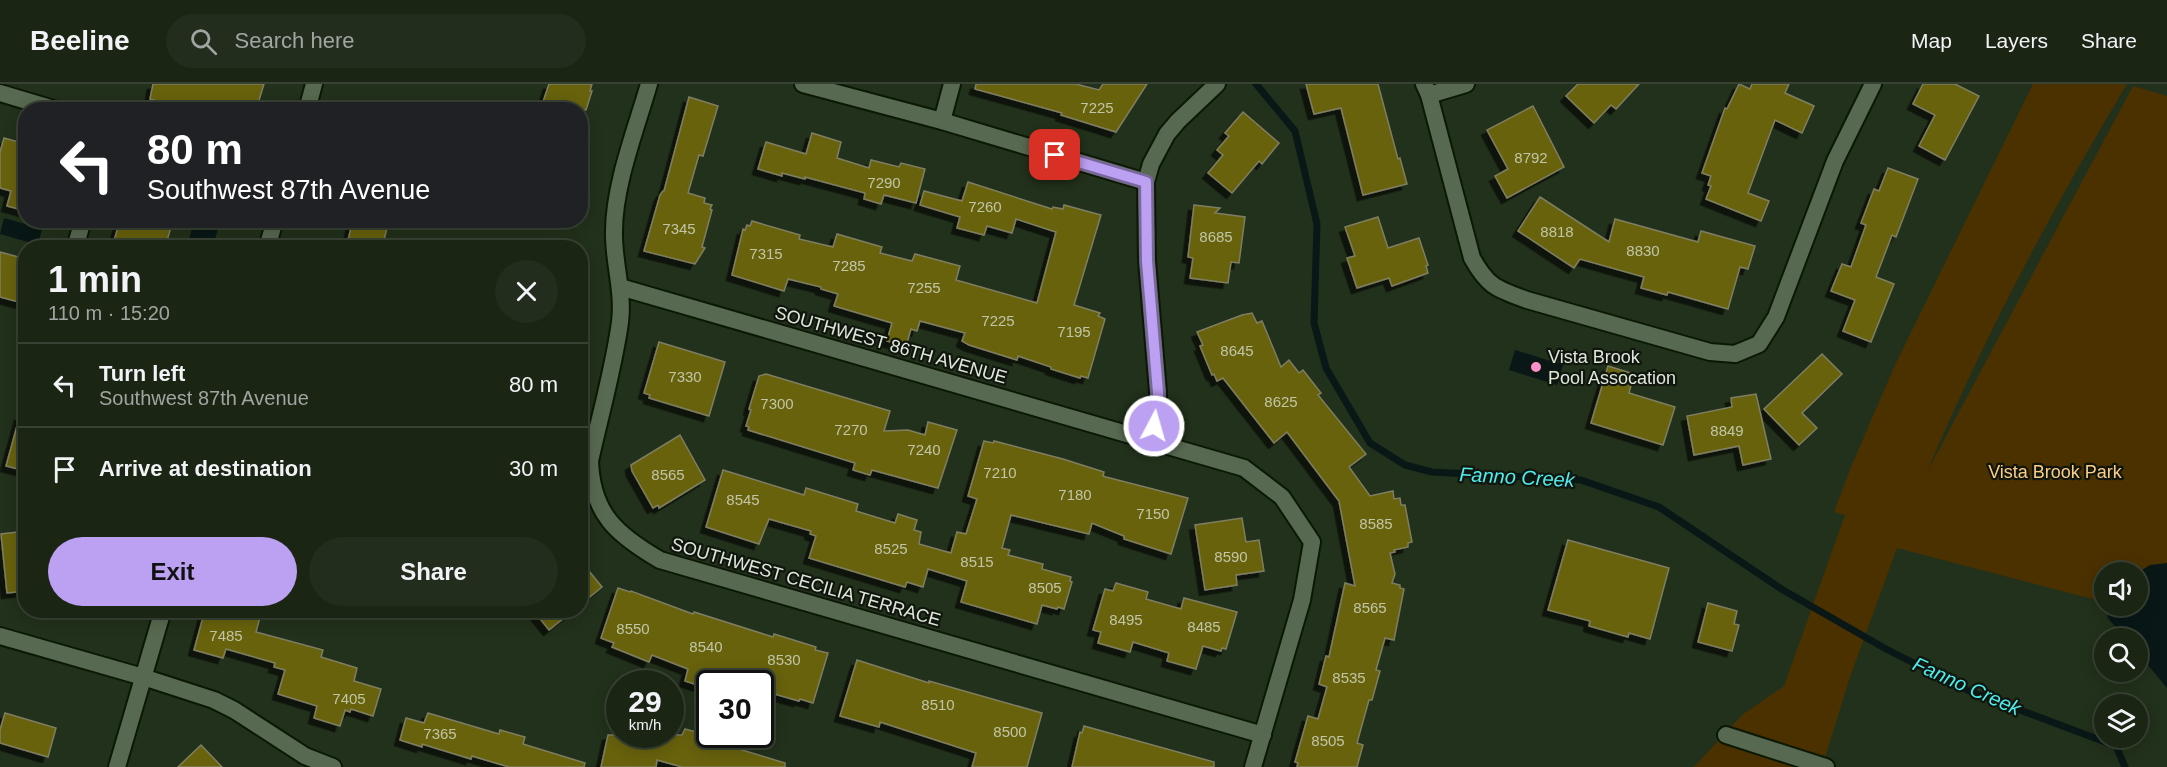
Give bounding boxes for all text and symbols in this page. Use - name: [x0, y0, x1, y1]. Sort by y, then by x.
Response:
- search box: [166, 14, 586, 68]
- text: Beeline: [30, 25, 130, 56]
- icon: search: [187, 25, 220, 58]
- text: Search here: [235, 28, 354, 53]
- text: Map: [1911, 29, 1952, 52]
- text: Layers: [1985, 29, 2048, 52]
- text: Share: [2081, 29, 2137, 52]
- house number: 7225: [1080, 99, 1114, 116]
- icon: left: [48, 126, 126, 204]
- text: 80 m: [147, 126, 243, 173]
- pin: [1029, 129, 1080, 180]
- icon: arrive: [1038, 138, 1071, 171]
- house number: 8792: [1514, 149, 1548, 166]
- house number: 7290: [867, 174, 901, 191]
- text: Southwest 87th Avenue: [147, 175, 430, 205]
- house number: 7260: [968, 198, 1002, 215]
- house number: 7345: [662, 220, 696, 237]
- house number: 8818: [1540, 223, 1574, 240]
- house number: 8685: [1199, 228, 1233, 245]
- house number: 8830: [1626, 242, 1660, 259]
- house number: 7315: [749, 245, 783, 262]
- house number: 7285: [832, 257, 866, 274]
- text: 1 min: [48, 259, 142, 300]
- button: close: [495, 260, 558, 323]
- house number: 7255: [907, 279, 941, 296]
- text: 110 m · 15:20: [48, 302, 170, 324]
- street label: SOUTHWEST 86TH AVENUE: [773, 302, 1009, 388]
- house number: 7225: [981, 312, 1015, 329]
- house number: 7195: [1057, 323, 1091, 340]
- house number: 8645: [1220, 342, 1254, 359]
- place label: Vista Brook Pool Assocation: [1548, 347, 1676, 388]
- marker: Vista Brook Pool Assocation: [1529, 360, 1543, 374]
- text: Turn left: [99, 361, 185, 386]
- house number: 7330: [668, 368, 702, 385]
- icon: left: [48, 369, 81, 402]
- text: 80 m: [509, 372, 558, 397]
- text: Southwest 87th Avenue: [99, 387, 309, 409]
- house number: 8625: [1264, 393, 1298, 410]
- position arrow: [1122, 394, 1186, 458]
- house number: 7300: [760, 395, 794, 412]
- house number: 7270: [834, 421, 868, 438]
- house number: 8849: [1710, 422, 1744, 439]
- house number: 7240: [907, 441, 941, 458]
- icon: arrive: [48, 453, 81, 486]
- text: Arrive at destination: [99, 456, 312, 481]
- text: 30 m: [509, 456, 558, 481]
- park label: Vista Brook Park: [1988, 462, 2123, 482]
- water label: Fanno Creek: [1459, 463, 1576, 491]
- house number: 7210: [983, 464, 1017, 481]
- house number: 8565: [651, 466, 685, 483]
- house number: 7180: [1058, 486, 1092, 503]
- house number: 8545: [726, 491, 760, 508]
- house number: 7150: [1136, 505, 1170, 522]
- house number: 8585: [1359, 515, 1393, 532]
- street label: SOUTHWEST CECILIA TERRACE: [669, 534, 943, 630]
- button: Exit: [48, 537, 297, 606]
- button: Share: [309, 537, 558, 606]
- house number: 8525: [874, 540, 908, 557]
- house number: 8590: [1214, 548, 1248, 565]
- house number: 8515: [960, 553, 994, 570]
- map controls: [2094, 562, 2148, 748]
- button: sound: [2094, 562, 2148, 616]
- house number: 8505: [1028, 579, 1062, 596]
- house number: 8565: [1353, 599, 1387, 616]
- house number: 8495: [1109, 611, 1143, 628]
- house number: 8485: [1187, 618, 1221, 635]
- house number: 8550: [616, 620, 650, 637]
- house number: 7485: [209, 627, 243, 644]
- button: search: [2094, 628, 2148, 682]
- house number: 8540: [689, 638, 723, 655]
- house number: 8530: [767, 651, 801, 668]
- water label: Fanno Creek: [1910, 652, 2025, 720]
- house number: 8535: [1332, 669, 1366, 686]
- speed limit sign: 30: [696, 670, 774, 748]
- text: 29: [628, 685, 662, 718]
- house number: 7405: [332, 690, 366, 707]
- button: layers: [2094, 694, 2148, 748]
- house number: 8510: [921, 696, 955, 713]
- text: km/h: [629, 716, 661, 733]
- house number: 8500: [993, 723, 1027, 740]
- house number: 7365: [423, 725, 457, 742]
- house number: 8505: [1311, 732, 1345, 749]

